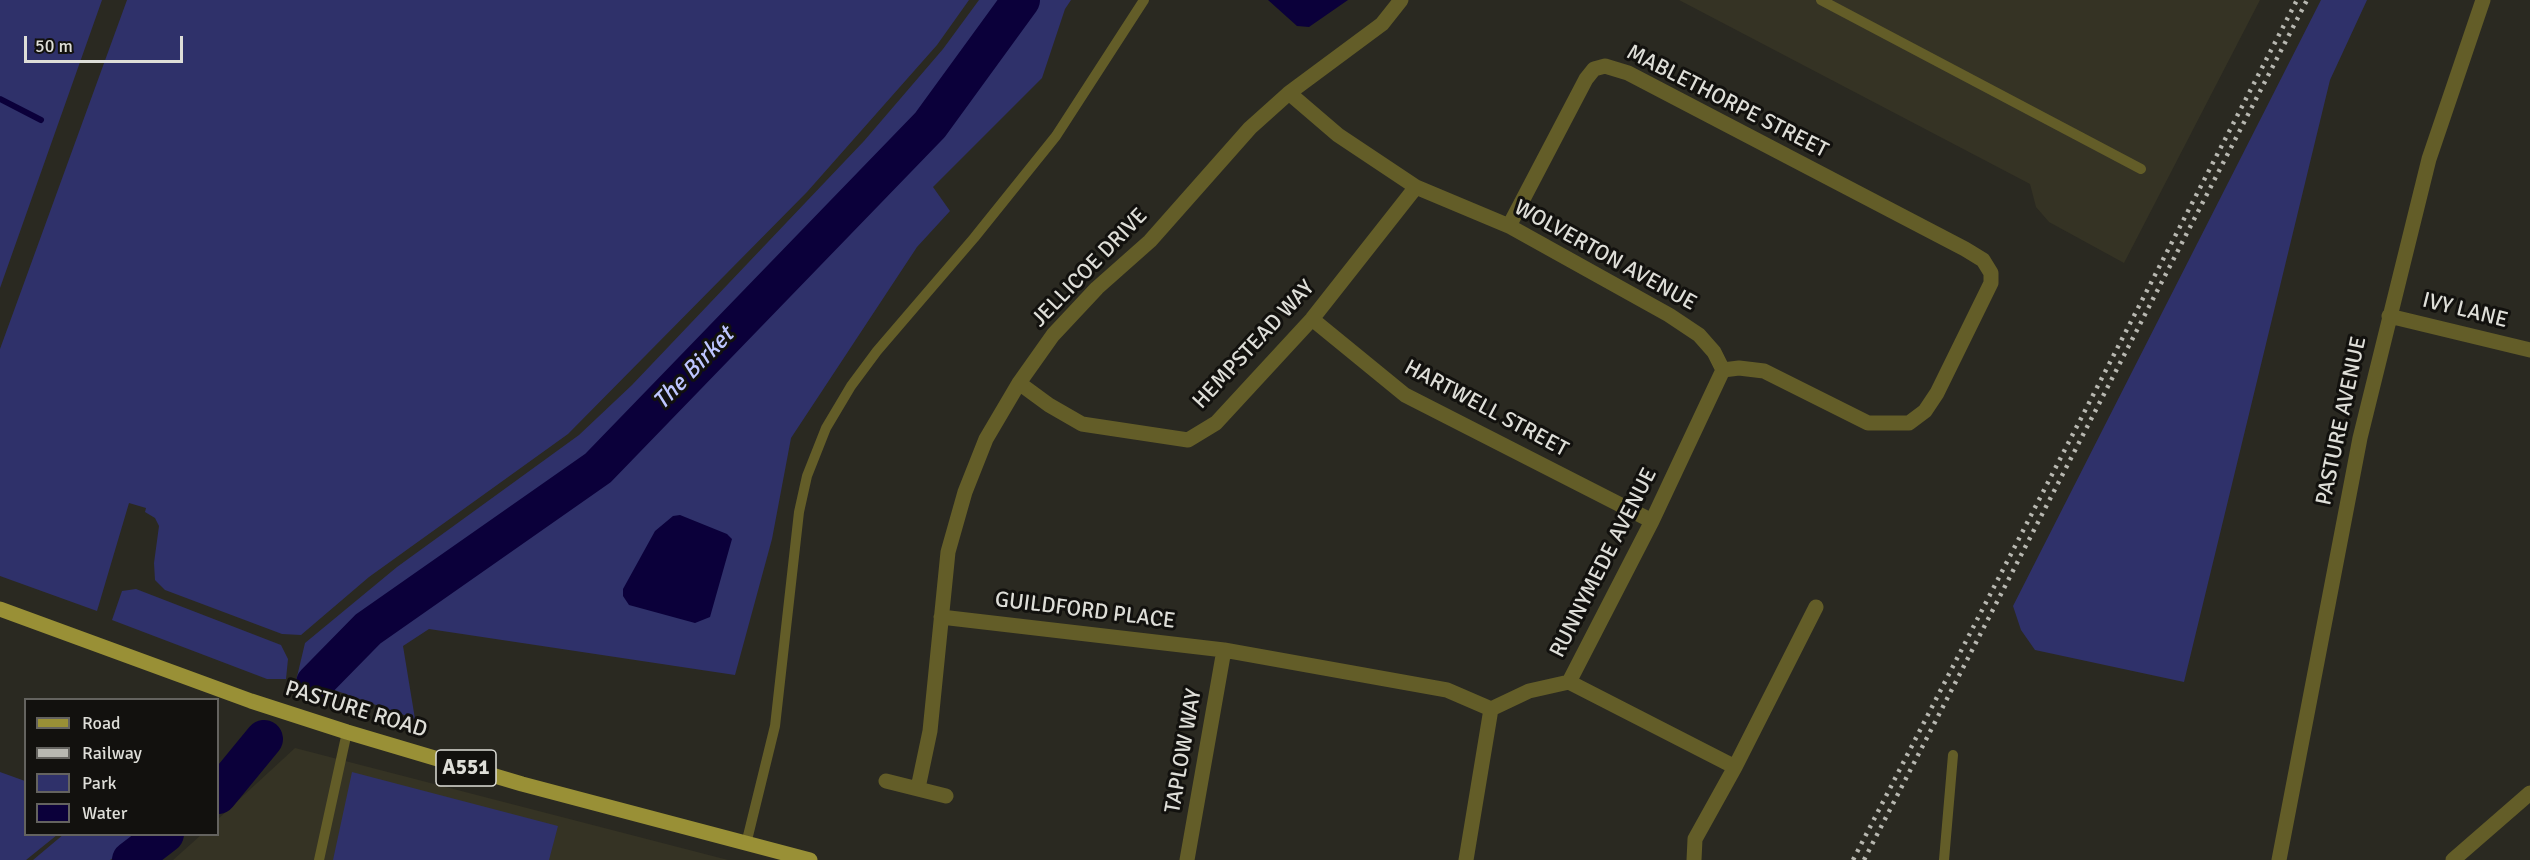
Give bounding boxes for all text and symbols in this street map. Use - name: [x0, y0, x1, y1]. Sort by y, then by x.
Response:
- scale bar: [27, 24, 186, 62]
- text: 50 m: [35, 35, 73, 57]
- street label: MABLETHORPE STREET: [1622, 40, 1832, 164]
- street label: WOLVERTON AVENUE: [1509, 195, 1701, 317]
- street label: JELLICOE DRIVE: [1027, 203, 1153, 333]
- street label: HEMPSTEAD WAY: [1188, 275, 1320, 415]
- street label: IVY LANE: [2420, 288, 2510, 334]
- water label: The Birket: [648, 322, 740, 416]
- street label: PASTURE AVENUE: [2311, 334, 2373, 508]
- street label: HARTWELL STREET: [1399, 355, 1573, 463]
- street label: RUNNYMEDE AVENUE: [1545, 464, 1663, 662]
- street label: GUILDFORD PLACE: [993, 587, 1177, 635]
- street label: PASTURE ROAD: [282, 676, 430, 744]
- street label: TAPLOW WAY: [1160, 687, 1208, 815]
- legend: [24, 698, 219, 836]
- text: Road: [82, 712, 121, 734]
- text: Railway: [82, 742, 142, 764]
- road number: A551: [436, 750, 496, 786]
- text: Park: [82, 772, 117, 794]
- text: Water: [82, 802, 127, 824]

